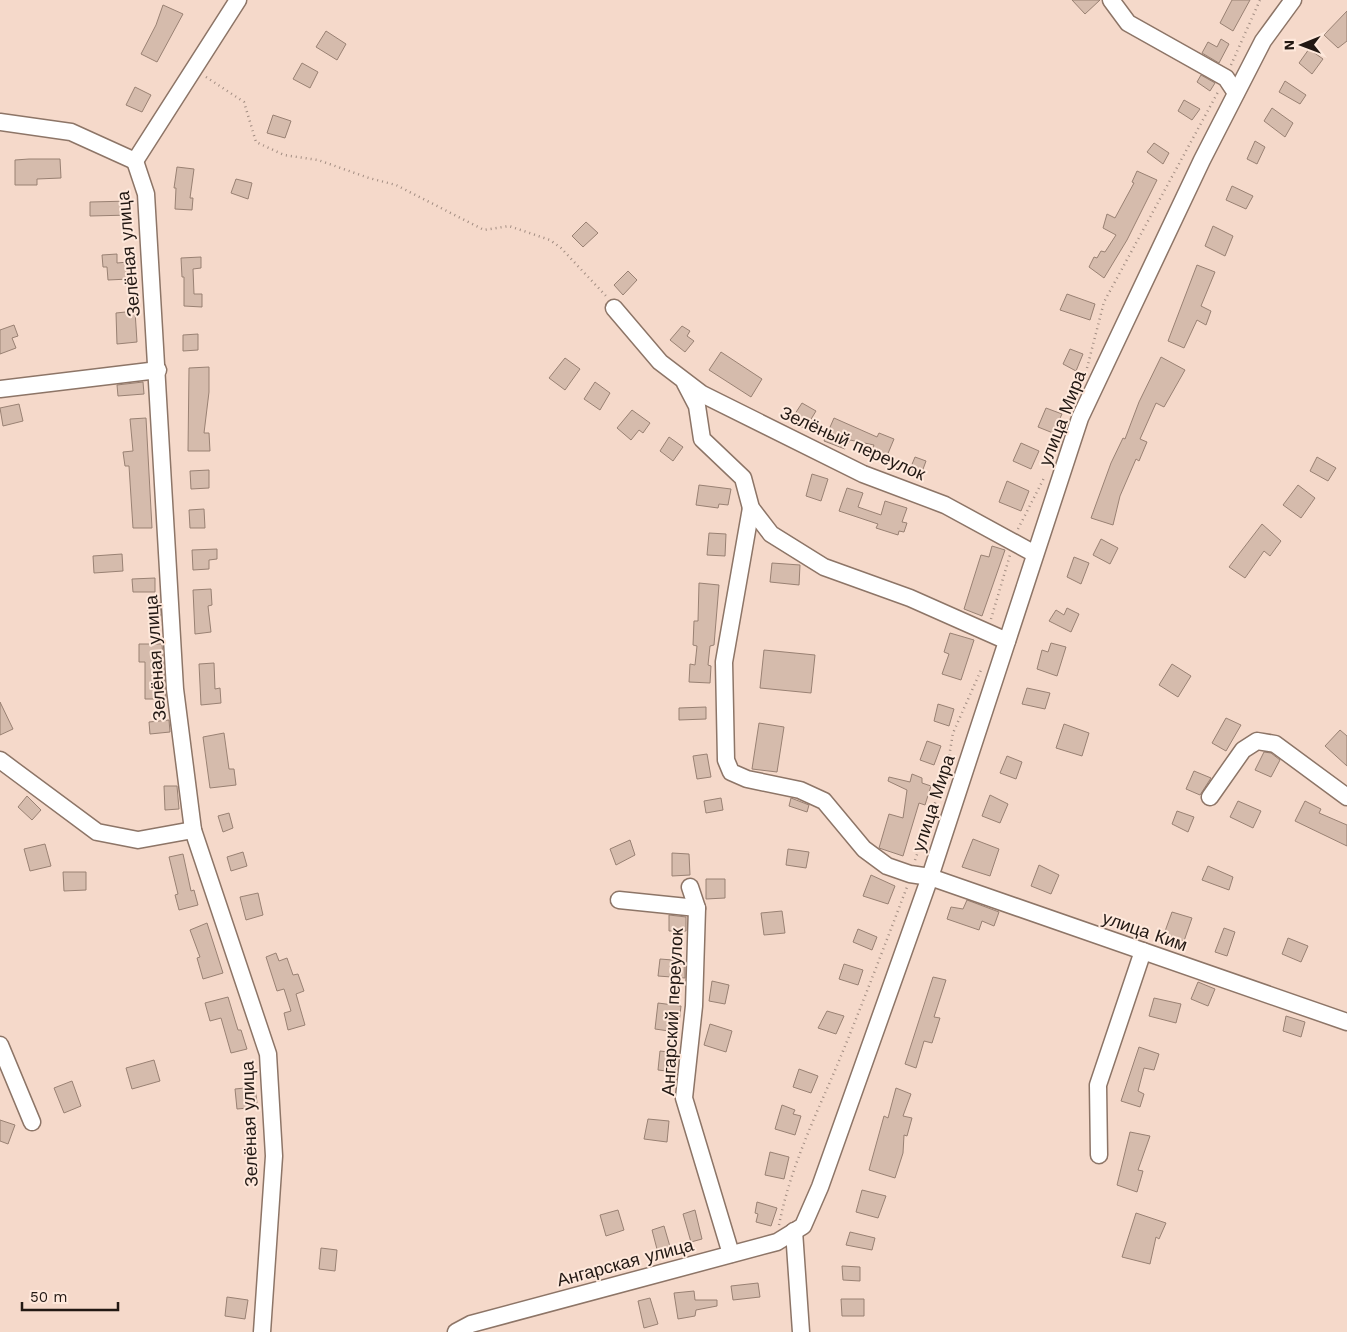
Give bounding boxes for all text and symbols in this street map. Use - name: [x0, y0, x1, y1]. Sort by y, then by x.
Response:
- north arrow: [1277, 20, 1327, 70]
- text: N: [1281, 40, 1297, 51]
- street label: Зелёная улица: [112, 189, 144, 318]
- street label: улица Мира: [1034, 366, 1090, 469]
- street label: Зелёный переулок: [777, 402, 929, 484]
- street label: Зелёная улица: [140, 593, 170, 722]
- street label: улица Мира: [907, 751, 959, 854]
- street label: улица Ким: [1100, 907, 1190, 955]
- street label: Ангарский переулок: [657, 927, 687, 1096]
- street label: Зелёная улица: [236, 1060, 262, 1187]
- street label: Ангарская улица: [554, 1233, 697, 1290]
- scale bar: [22, 1280, 119, 1312]
- text: 50 m: [30, 1288, 67, 1306]

